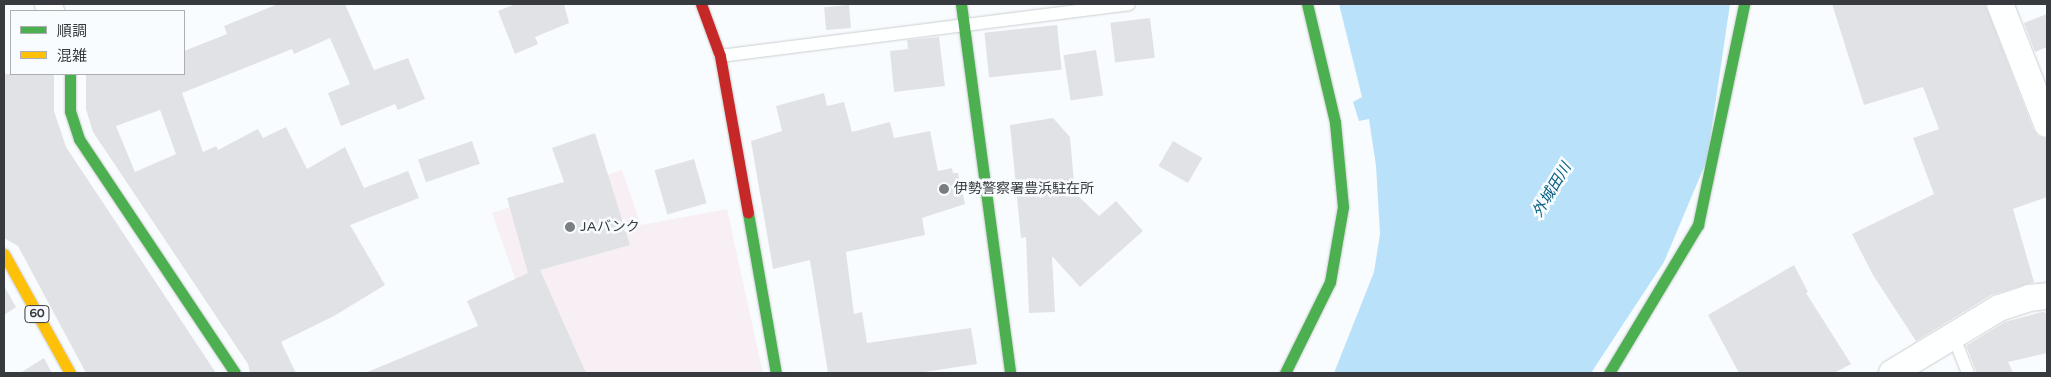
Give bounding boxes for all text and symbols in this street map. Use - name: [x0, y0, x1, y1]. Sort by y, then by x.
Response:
- legend: [10, 10, 185, 75]
- text: 順調: [57, 22, 87, 40]
- text: 混雑: [57, 47, 87, 65]
- water label: 外城田川: [1529, 160, 1575, 220]
- place label: 伊勢警察署豊浜駐在所: [954, 181, 1094, 197]
- marker: 伊勢警察署豊浜駐在所: [938, 183, 950, 195]
- place label: JAバンク: [580, 219, 639, 235]
- marker: JAバンク: [564, 221, 576, 233]
- road number: 60: [23, 304, 51, 324]

